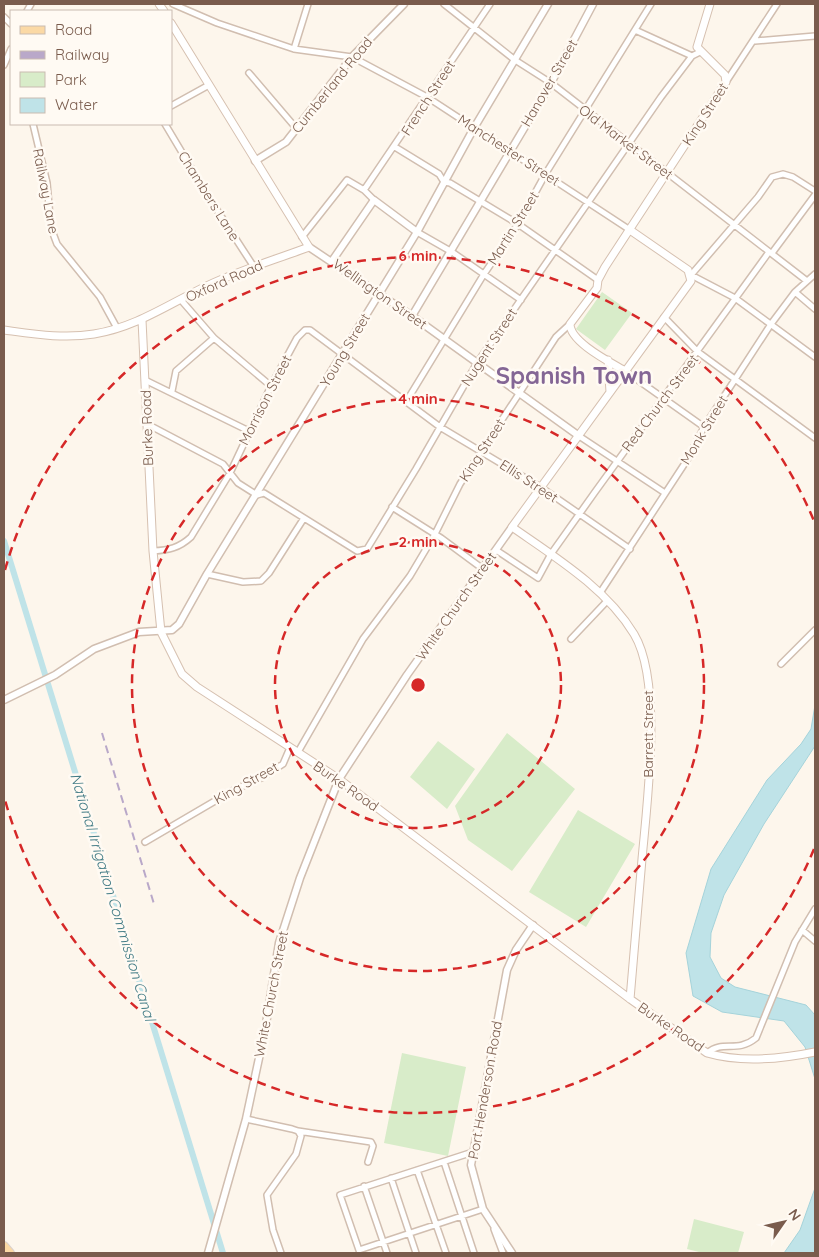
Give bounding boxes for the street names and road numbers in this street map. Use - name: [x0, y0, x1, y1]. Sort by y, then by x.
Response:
- street label: Cumberland Road: [288, 33, 376, 137]
- street label: Hanover Street: [517, 36, 581, 130]
- street label: French Street: [397, 57, 459, 139]
- street label: King Street: [678, 79, 732, 149]
- street label: Old Market Street: [575, 101, 677, 183]
- street label: Manchester Street: [455, 110, 564, 190]
- street label: Railway Lane: [29, 147, 63, 235]
- street label: Chambers Lane: [174, 148, 244, 244]
- street label: Martin Street: [483, 188, 543, 268]
- street label: Wellington Street: [329, 255, 431, 333]
- street label: Oxford Road: [183, 256, 265, 306]
- street label: Nugent Street: [457, 304, 521, 389]
- street label: Young Street: [316, 310, 374, 390]
- street label: Red Church Street: [618, 351, 703, 455]
- street label: Morrison Street: [235, 352, 296, 448]
- street label: Burke Road: [137, 390, 157, 466]
- street label: Monk Street: [676, 392, 732, 468]
- street label: King Street: [455, 415, 509, 485]
- street label: Ellis Street: [496, 455, 562, 507]
- street label: White Church Street: [412, 548, 500, 664]
- street label: Barrett Street: [639, 690, 657, 778]
- street label: Burke Road: [310, 757, 382, 815]
- street label: King Street: [210, 758, 282, 808]
- street label: White Church Street: [250, 929, 292, 1059]
- street label: Burke Road: [634, 998, 708, 1056]
- street label: Port Henderson Road: [464, 1019, 506, 1161]

